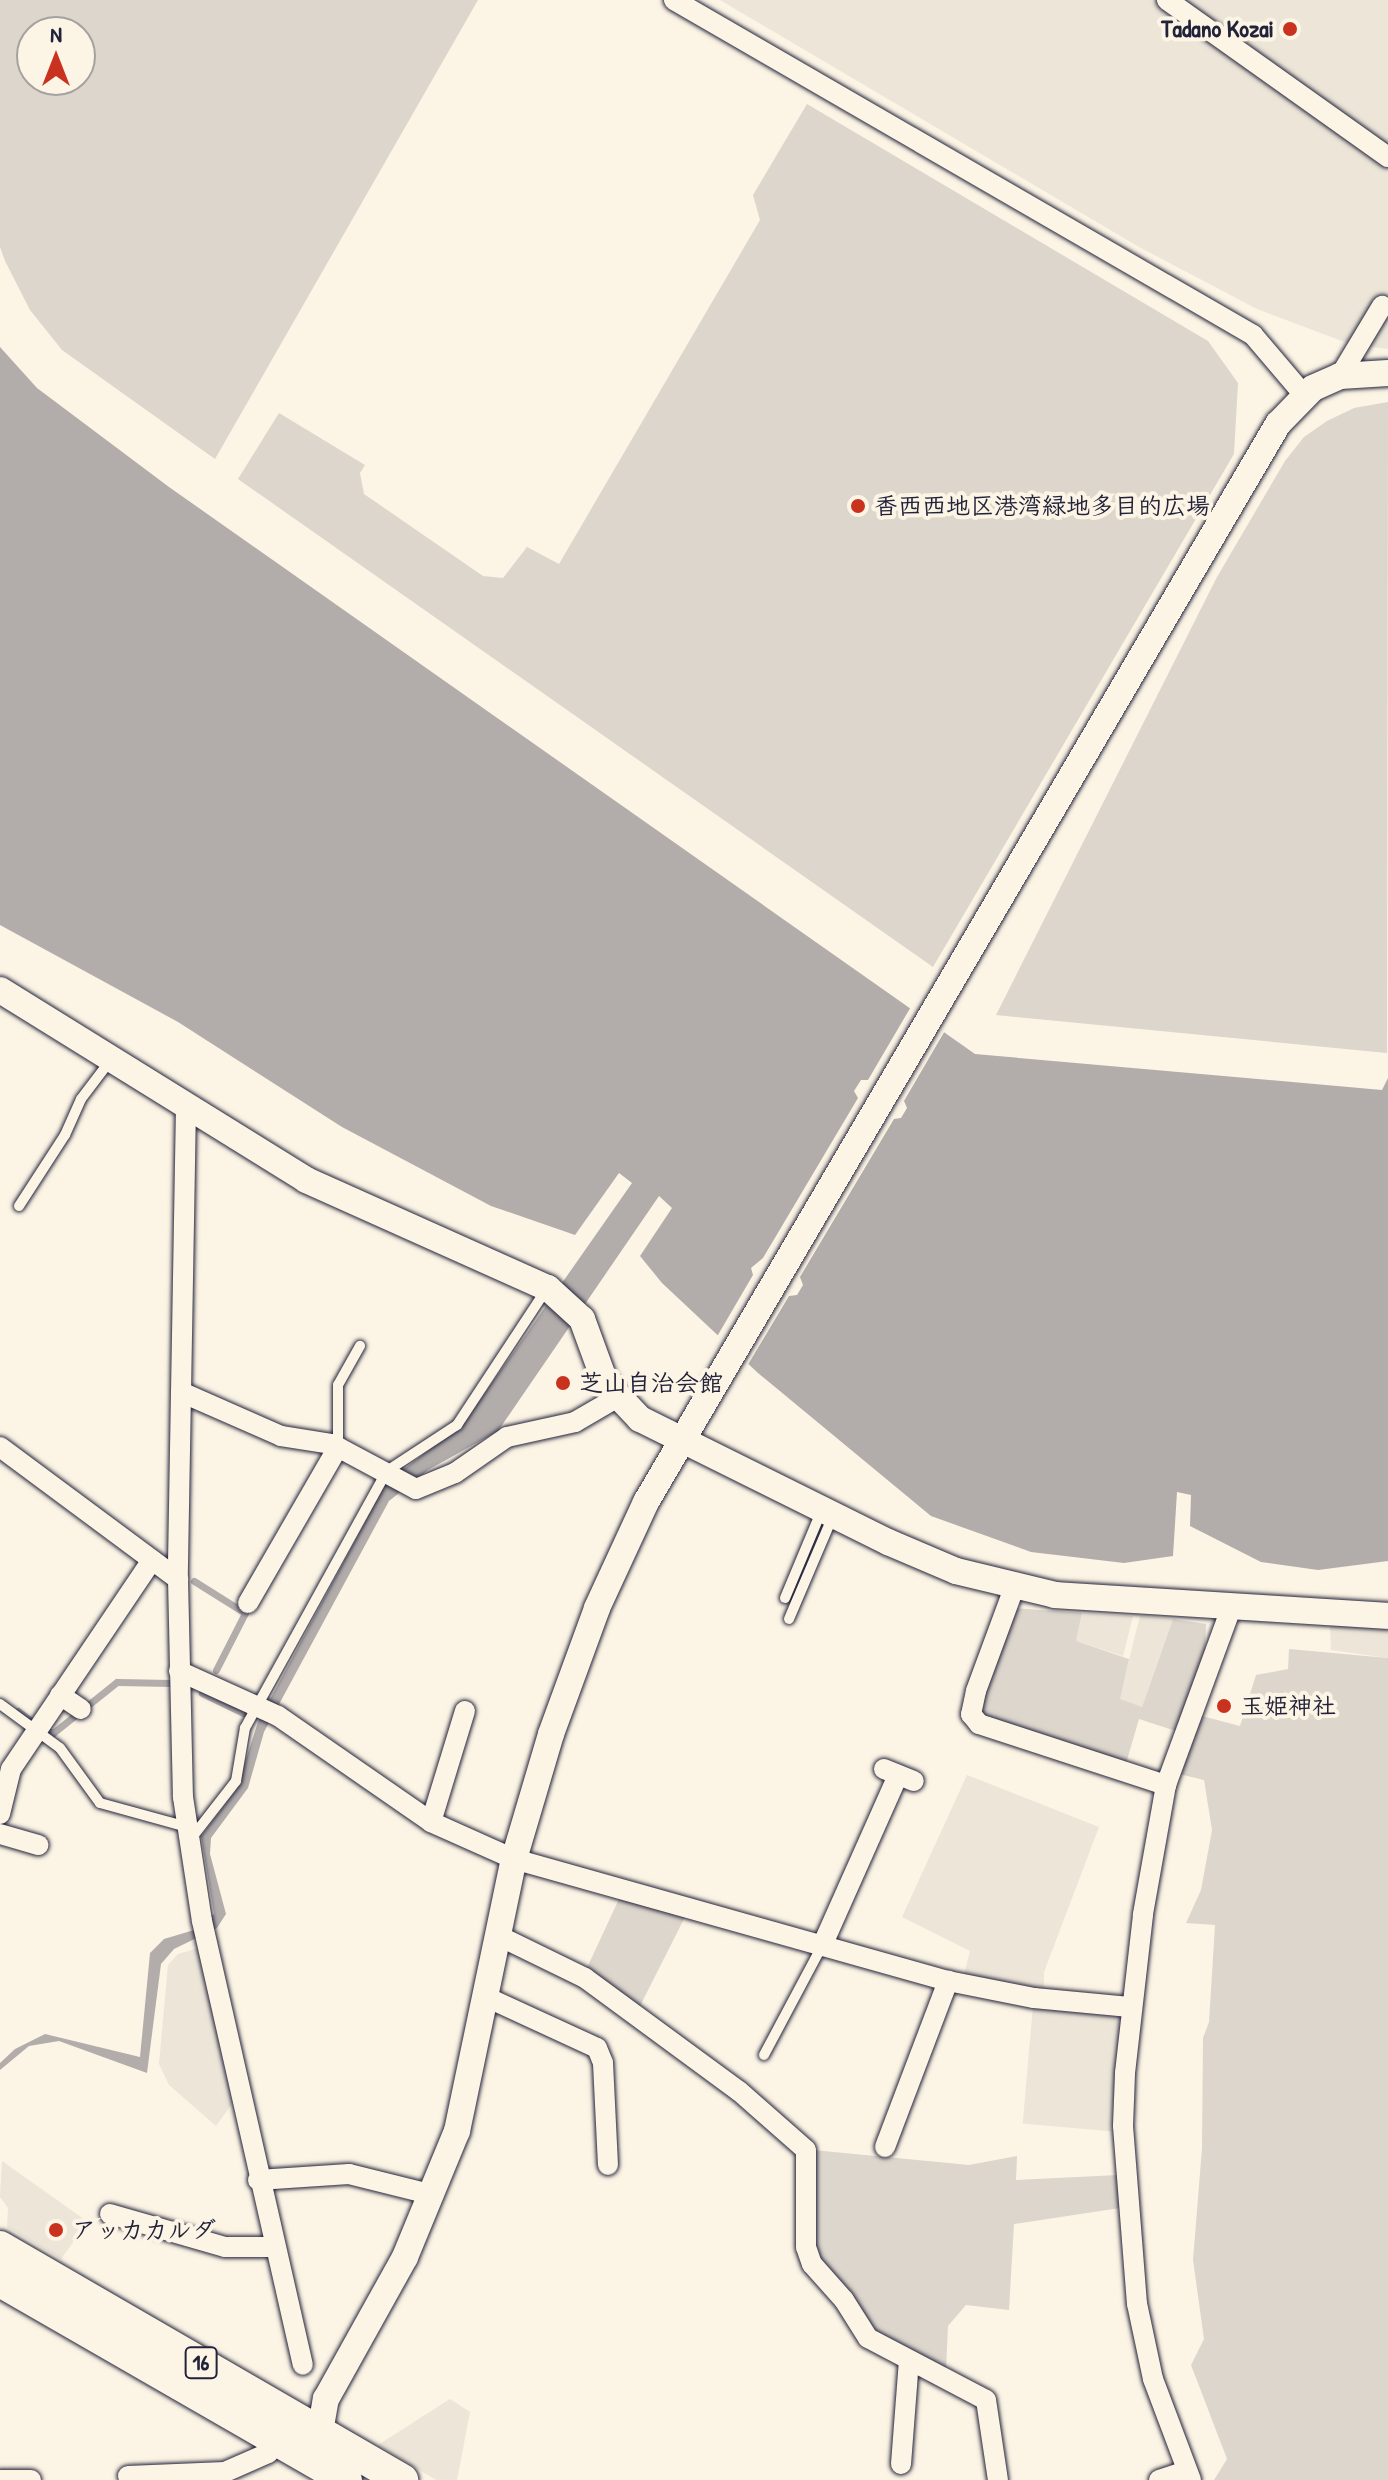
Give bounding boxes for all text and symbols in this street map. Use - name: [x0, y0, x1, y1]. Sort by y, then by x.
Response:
- place label: Tadano Kozai: [1161, 15, 1274, 43]
- north arrow: [16, 16, 96, 96]
- text: N: [50, 19, 62, 49]
- marker: Tadano Kozai: [1281, 20, 1299, 38]
- place label: 香西西地区港湾緑地多目的広場: [874, 492, 1210, 520]
- marker: 香西西地区港湾緑地多目的広場: [849, 497, 867, 515]
- place label: 芝山自治会館: [579, 1369, 723, 1397]
- marker: 芝山自治会館: [554, 1374, 572, 1392]
- place label: 玉姫神社: [1240, 1692, 1336, 1720]
- marker: 玉姫神社: [1215, 1697, 1233, 1715]
- place label: アッカカルダ: [72, 2216, 216, 2244]
- marker: アッカカルダ: [47, 2221, 65, 2239]
- road number: 16: [183, 2345, 219, 2381]

